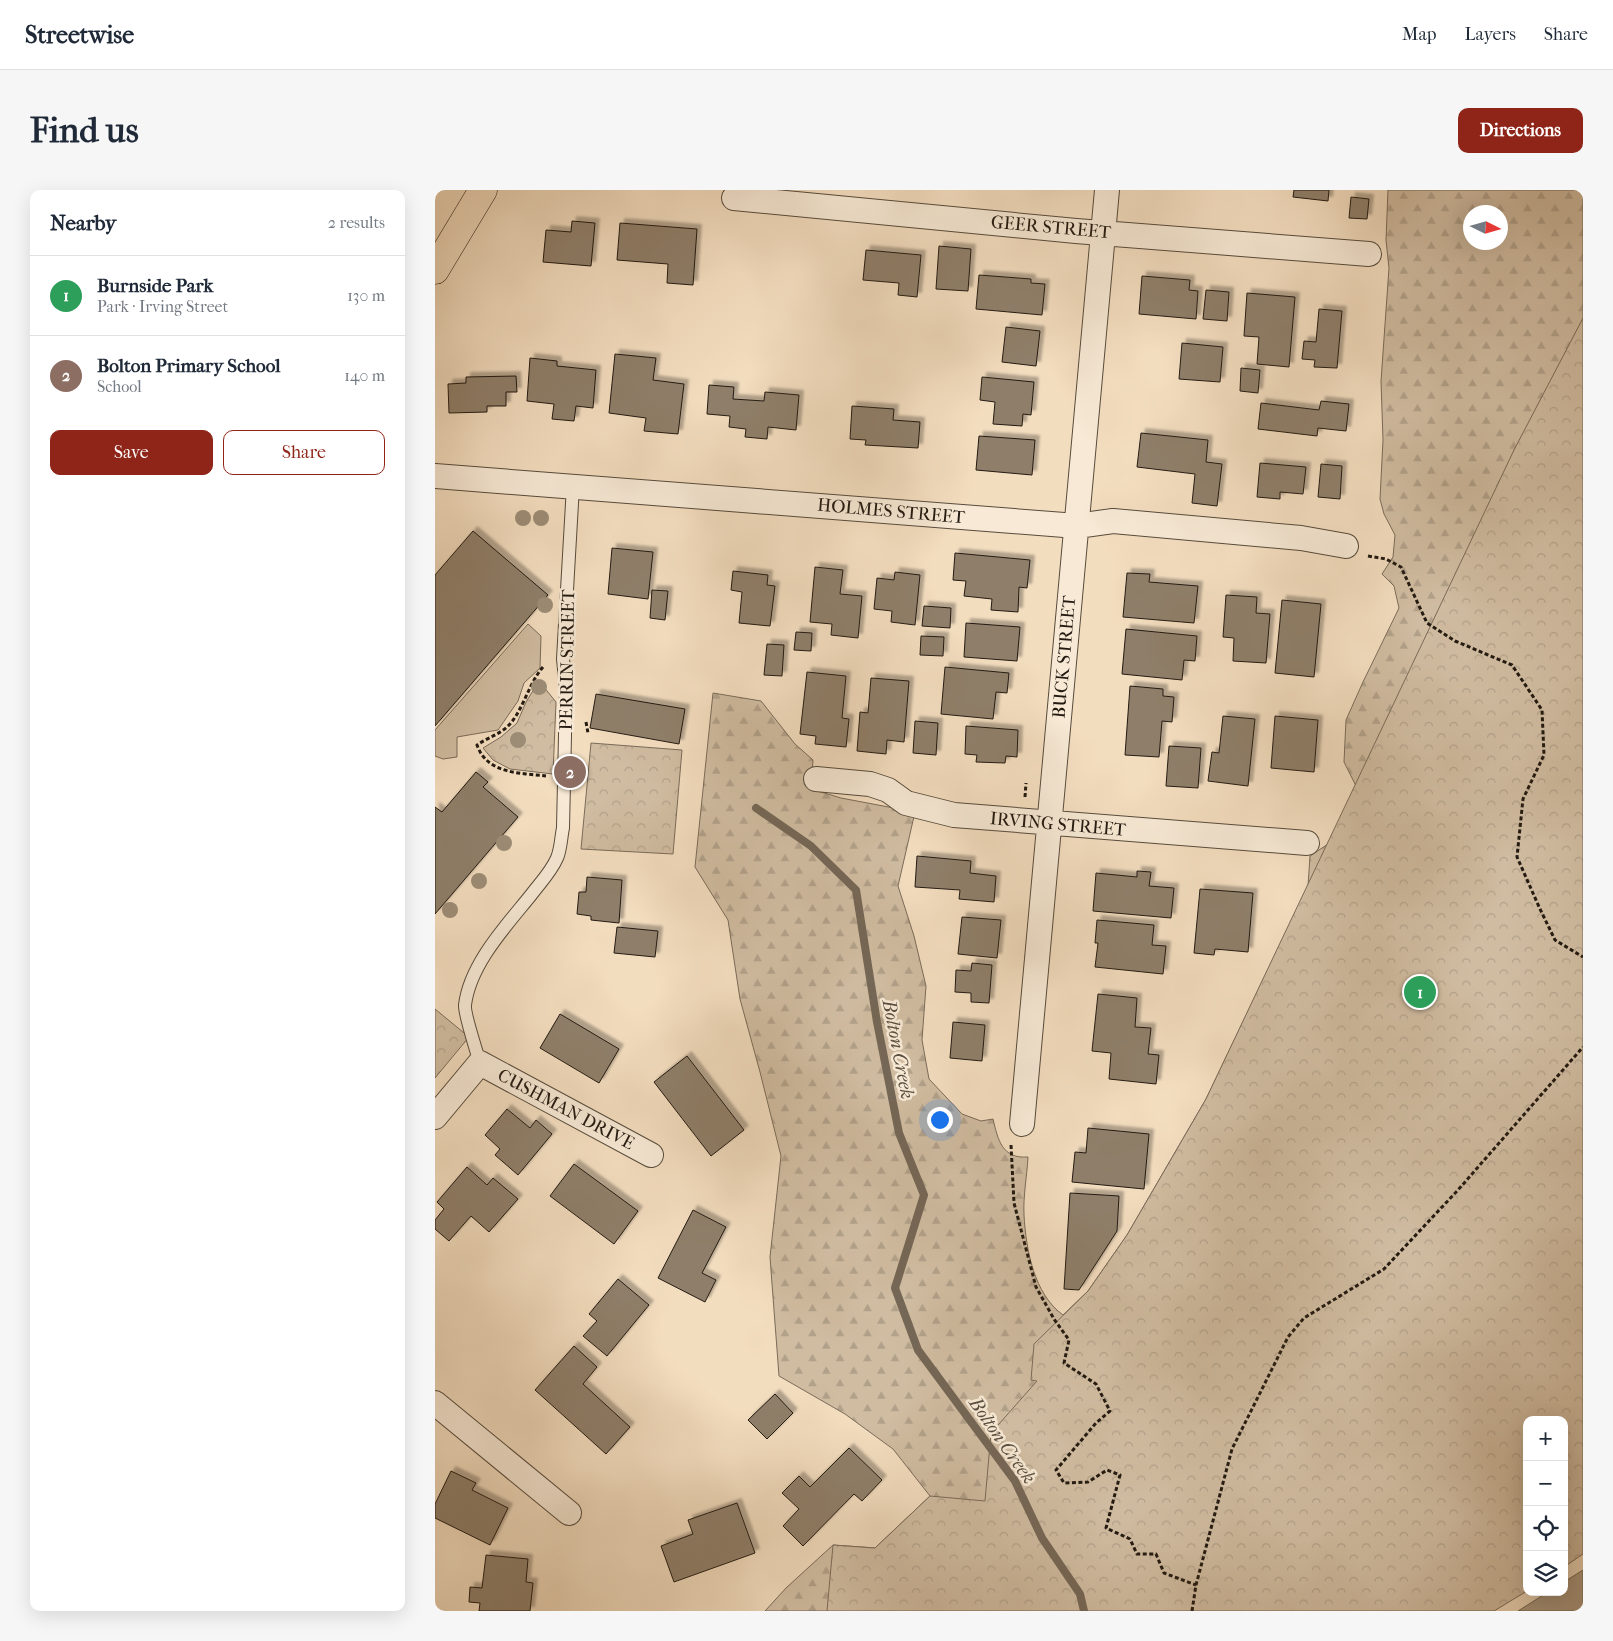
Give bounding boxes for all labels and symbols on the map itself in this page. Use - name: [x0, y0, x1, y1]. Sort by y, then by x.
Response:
- north arrow: [1463, 205, 1508, 250]
- street label: GEER STREET: [990, 212, 1113, 243]
- street label: HOLMES STREET: [816, 495, 966, 528]
- street label: PERRIN STREET: [556, 588, 579, 731]
- street label: BUCK STREET: [1049, 594, 1080, 719]
- pin: 2: [554, 753, 586, 791]
- street label: IRVING STREET: [989, 808, 1128, 841]
- pin: 1: [1404, 973, 1436, 1011]
- water label: Bolton Creek: [877, 997, 918, 1101]
- street label: CUSHMAN DRIVE: [494, 1065, 638, 1154]
- your location: [927, 1107, 953, 1133]
- water label: Bolton Creek: [964, 1392, 1040, 1488]

